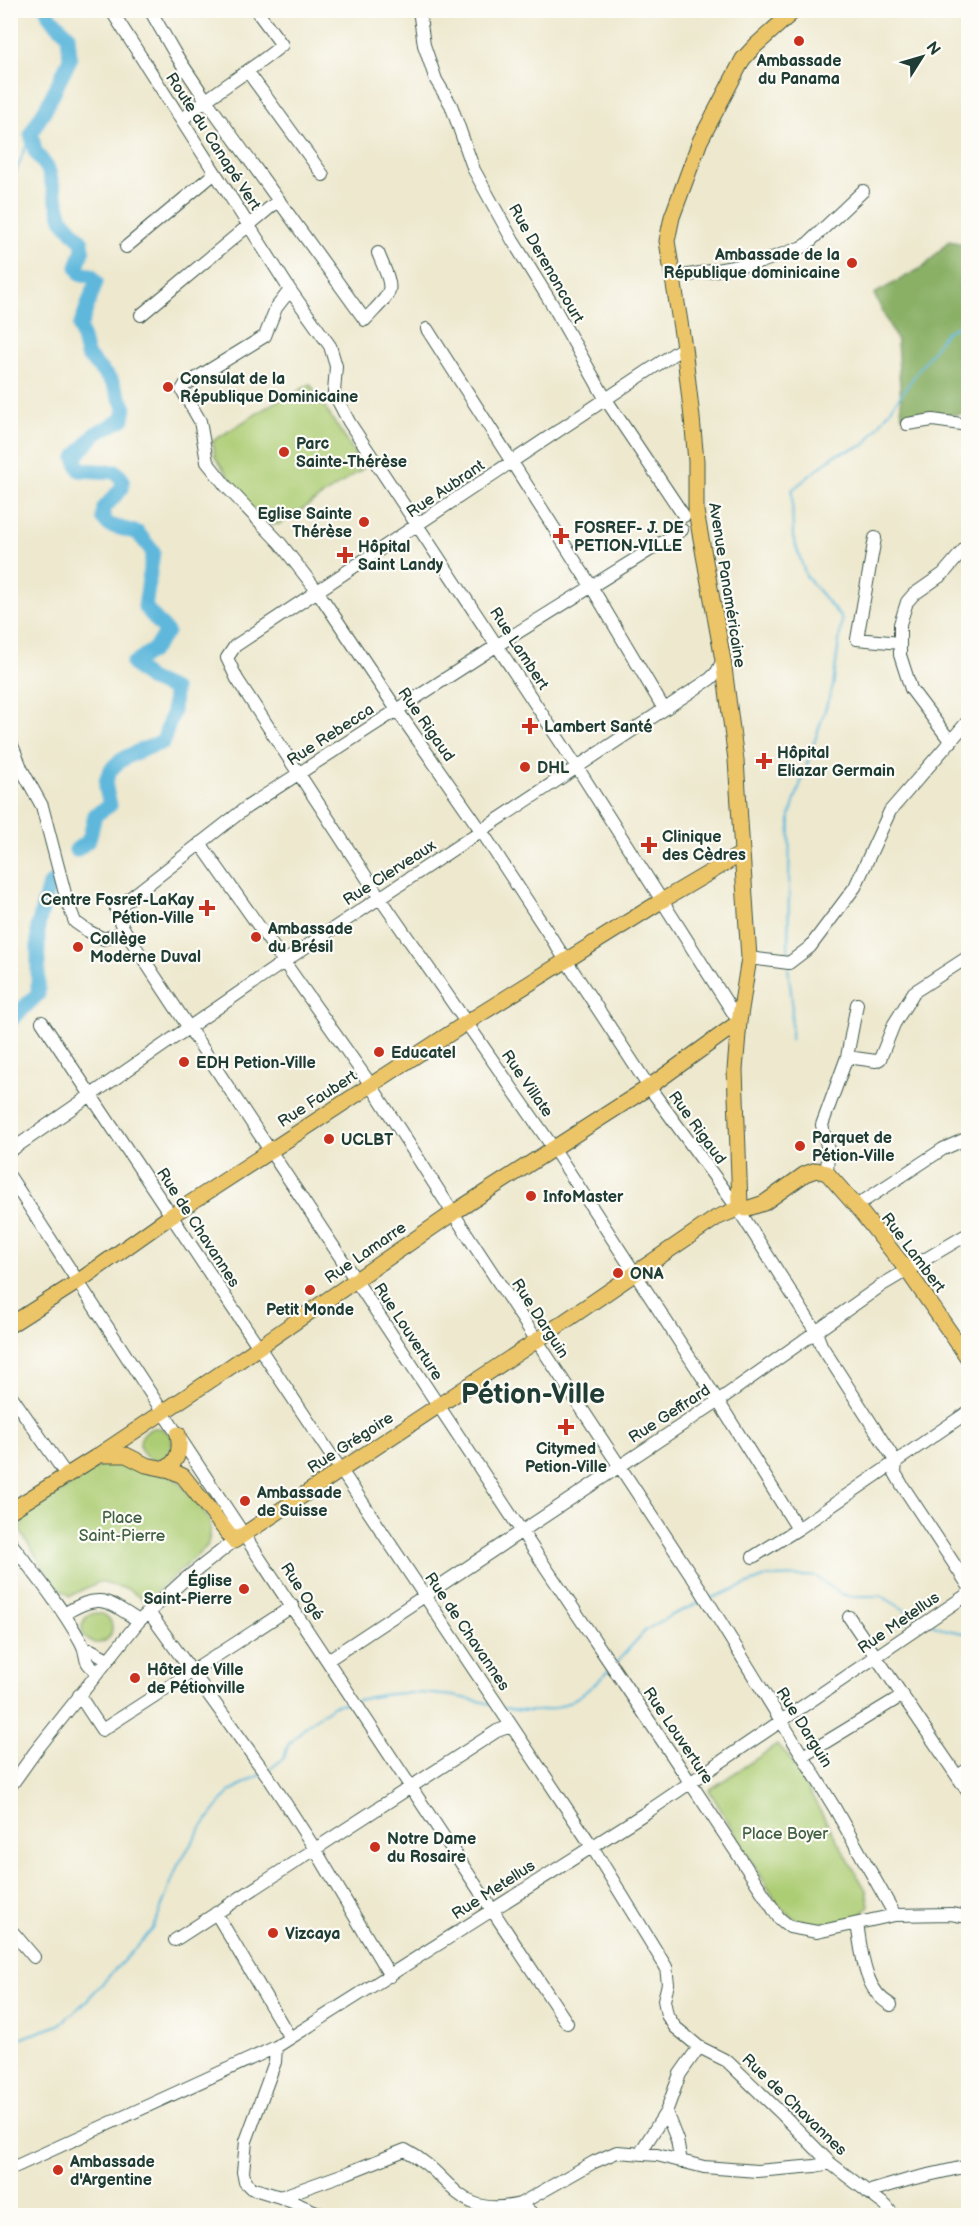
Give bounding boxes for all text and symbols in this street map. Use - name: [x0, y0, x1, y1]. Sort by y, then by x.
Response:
- north arrow: [892, 27, 952, 87]
- marker: Ambassade du Panama: [792, 34, 806, 48]
- text: N: [922, 38, 944, 59]
- place label: Ambassade du Panama: [756, 52, 841, 89]
- street label: Route du Canapé Vert: [161, 69, 264, 214]
- street label: Rue Derenoncourt: [504, 201, 588, 327]
- place label: Ambassade de la République dominicaine: [663, 246, 840, 283]
- marker: Ambassade de la République dominicaine: [845, 256, 859, 270]
- place label: Consulat de la République Dominicaine: [180, 370, 358, 407]
- marker: Consulat de la République Dominicaine: [161, 380, 175, 394]
- place label: Parc Sainte-Thérèse: [296, 435, 407, 472]
- marker: Parc Sainte-Thérèse: [277, 445, 291, 459]
- street label: Rue Aubrant: [403, 456, 489, 522]
- street label: Avenue Panaméricaine: [704, 501, 749, 670]
- place label: Eglise Sainte Thérèse: [257, 505, 352, 542]
- marker: Eglise Sainte Thérèse: [357, 515, 371, 529]
- place label: FOSREF- J. DE PETION-VILLE: [574, 519, 684, 556]
- marker: FOSREF- J. DE PETION-VILLE: [552, 527, 570, 545]
- place label: Hôpital Saint Landy: [358, 538, 444, 575]
- marker: Hôpital Saint Landy: [336, 546, 354, 564]
- street label: Rue Lambert: [485, 604, 553, 694]
- street label: Rue Rigaud: [393, 684, 458, 765]
- street label: Rue Rebecca: [284, 700, 378, 770]
- marker: Lambert Santé: [521, 717, 539, 735]
- place label: Lambert Santé: [544, 718, 653, 737]
- place label: Hôpital Eliazar Germain: [777, 744, 895, 781]
- marker: Hôpital Eliazar Germain: [755, 752, 773, 770]
- place label: DHL: [537, 759, 570, 778]
- marker: DHL: [518, 760, 532, 774]
- place label: Clinique des Cèdres: [662, 828, 746, 865]
- street label: Rue Clerveaux: [340, 836, 440, 910]
- marker: Clinique des Cèdres: [640, 836, 658, 854]
- place label: Centre Fosref-LaKay Pétion-Ville: [41, 891, 195, 928]
- marker: Centre Fosref-LaKay Pétion-Ville: [198, 899, 216, 917]
- place label: Ambassade du Brésil: [267, 920, 353, 957]
- place label: Collège Moderne Duval: [90, 930, 201, 967]
- marker: Ambassade du Brésil: [249, 930, 263, 944]
- marker: Collège Moderne Duval: [71, 940, 85, 954]
- place label: Educatel: [391, 1044, 456, 1063]
- marker: Educatel: [372, 1045, 386, 1059]
- street label: Rue Villate: [497, 1047, 557, 1121]
- place label: EDH Petion-Ville: [196, 1054, 316, 1073]
- marker: EDH Petion-Ville: [177, 1055, 191, 1069]
- street label: Rue Faubert: [275, 1067, 361, 1132]
- street label: Rue Rigaud: [664, 1088, 730, 1168]
- place label: Parquet de Pétion-Ville: [812, 1129, 894, 1166]
- place label: UCLBT: [341, 1131, 394, 1150]
- marker: UCLBT: [322, 1132, 336, 1146]
- marker: Parquet de Pétion-Ville: [793, 1139, 807, 1153]
- street label: Rue de Chavannes: [152, 1165, 243, 1291]
- place label: InfoMaster: [543, 1188, 624, 1207]
- marker: InfoMaster: [524, 1189, 538, 1203]
- street label: Rue Lambert: [877, 1209, 949, 1296]
- street label: Rue Lamarre: [322, 1218, 411, 1288]
- place label: ONA: [630, 1265, 664, 1284]
- marker: ONA: [611, 1266, 625, 1280]
- street label: Rue Darguin: [507, 1275, 572, 1362]
- street label: Rue Louverture: [369, 1280, 447, 1385]
- marker: Petit Monde: [303, 1283, 317, 1297]
- place label: Petit Monde: [266, 1301, 354, 1320]
- district label: Pétion-Ville: [461, 1378, 605, 1411]
- street label: Rue Geffrard: [625, 1381, 714, 1448]
- street label: Rue Grégoire: [304, 1408, 398, 1478]
- marker: Citymed Petion-Ville: [557, 1418, 575, 1436]
- place label: Citymed Petion-Ville: [525, 1440, 607, 1477]
- place label: Ambassade de Suisse: [256, 1484, 342, 1521]
- marker: Ambassade de Suisse: [238, 1494, 252, 1508]
- park label: Place Saint-Pierre: [79, 1509, 166, 1546]
- street label: Rue Ogé: [276, 1559, 328, 1625]
- place label: Église Saint-Pierre: [144, 1569, 232, 1609]
- street label: Rue de Chavannes: [420, 1569, 513, 1695]
- marker: Église Saint-Pierre: [237, 1582, 251, 1596]
- street label: Rue Metellus: [854, 1588, 943, 1658]
- place label: Hôtel de Ville de Pétionville: [147, 1661, 245, 1698]
- marker: Hôtel de Ville de Pétionville: [128, 1671, 142, 1685]
- street label: Rue Louverture: [638, 1684, 717, 1788]
- street label: Rue Darguin: [772, 1684, 836, 1771]
- park label: Place Boyer: [742, 1825, 828, 1844]
- place label: Notre Dame du Rosaire: [387, 1830, 476, 1867]
- marker: Notre Dame du Rosaire: [368, 1840, 382, 1854]
- street label: Rue Metellus: [449, 1856, 539, 1924]
- place label: Vizcaya: [285, 1925, 340, 1944]
- marker: Vizcaya: [266, 1926, 280, 1940]
- street label: Rue de Chavannes: [738, 2050, 850, 2160]
- place label: Ambassade d'Argentine: [69, 2153, 155, 2190]
- marker: Ambassade d'Argentine: [51, 2163, 65, 2177]

